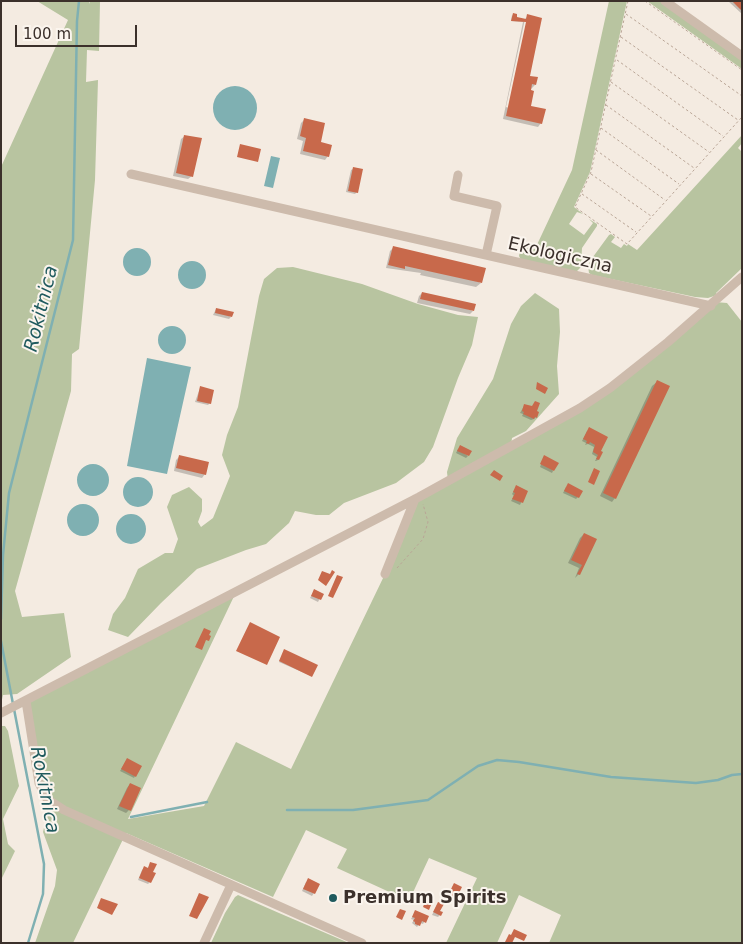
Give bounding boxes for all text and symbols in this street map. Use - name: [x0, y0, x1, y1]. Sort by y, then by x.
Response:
- scale bar: [18, 15, 140, 47]
- text: 100 m: [23, 25, 71, 43]
- street label: Ekologiczna: [506, 234, 614, 278]
- water label: Rokitnica: [20, 264, 64, 354]
- water label: Rokitnica: [24, 745, 64, 835]
- place label: Premium Spirits: [343, 887, 506, 909]
- marker: Premium Spirits: [327, 892, 339, 904]

